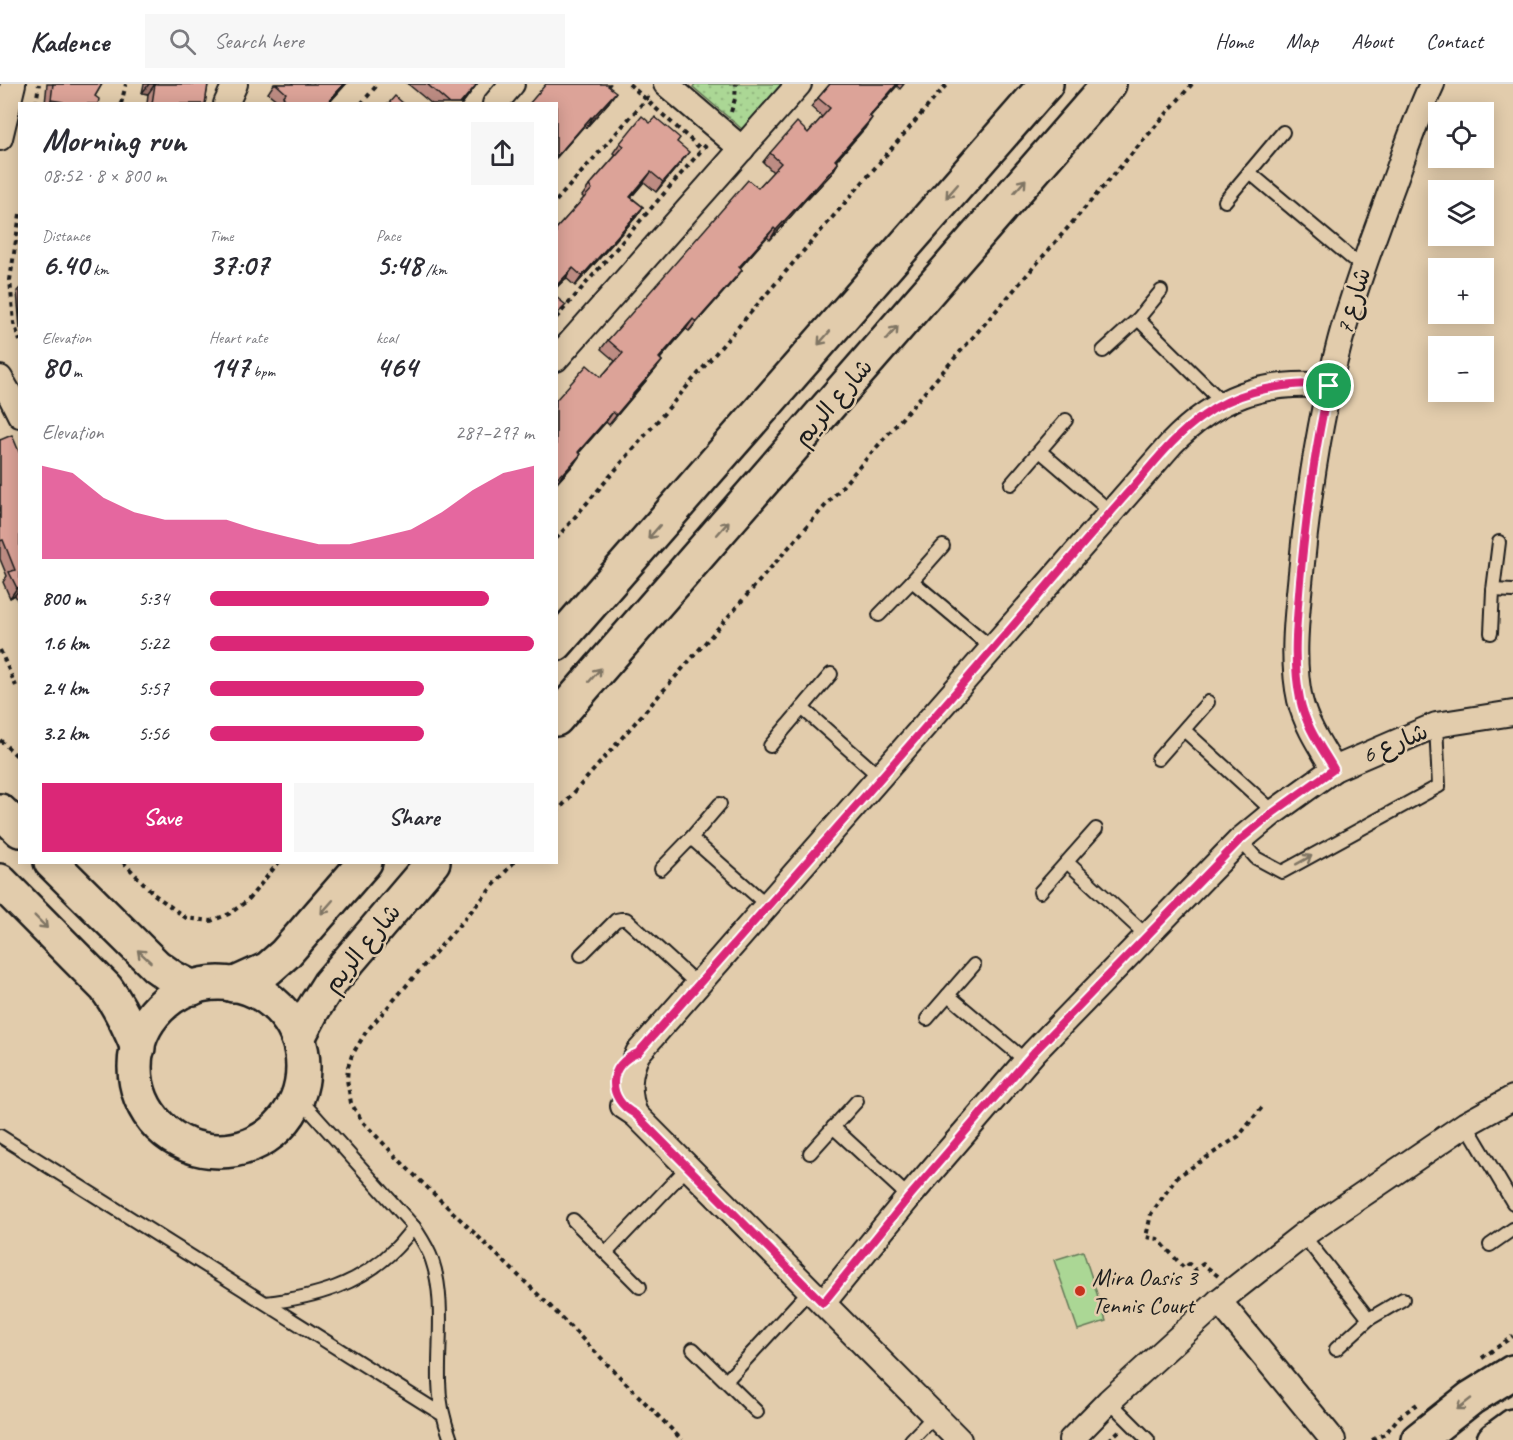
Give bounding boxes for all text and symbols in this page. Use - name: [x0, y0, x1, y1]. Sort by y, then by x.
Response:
- search box: [145, 14, 565, 68]
- text: Kadence: [30, 24, 109, 59]
- icon: search: [166, 25, 199, 58]
- text: Search here: [214, 27, 304, 55]
- text: Home: [1215, 28, 1253, 54]
- text: Map: [1286, 28, 1318, 54]
- text: About: [1351, 28, 1393, 54]
- text: Contact: [1426, 28, 1483, 54]
- map controls: [1428, 102, 1494, 402]
- button: locate: [1428, 102, 1494, 168]
- text: Morning run: [42, 119, 186, 161]
- button: share: [471, 122, 534, 185]
- text: 08:52 · 8 × 800 m: [42, 163, 166, 188]
- one-way arrow: [1013, 179, 1027, 194]
- button: layers: [1428, 180, 1494, 246]
- one-way arrow: [946, 183, 959, 199]
- text: Distance: [42, 226, 90, 246]
- text: Time: [209, 226, 233, 246]
- text: Pace: [376, 226, 401, 246]
- text: 6.40: [42, 246, 89, 284]
- text: 37:07: [209, 246, 269, 284]
- text: 5:48: [376, 246, 422, 284]
- button: +: [1428, 258, 1494, 324]
- text: km: [89, 260, 109, 280]
- text: /km: [422, 260, 447, 280]
- street label: شارع 7: [1329, 264, 1379, 339]
- one-way arrow: [885, 326, 899, 341]
- text: Elevation: [42, 328, 91, 348]
- text: Heart rate: [209, 328, 267, 348]
- text: kcal: [376, 328, 397, 348]
- one-way arrow: [817, 330, 831, 345]
- button: −: [1428, 336, 1494, 402]
- text: 80: [42, 348, 69, 386]
- text: 147: [209, 348, 249, 386]
- text: 464: [376, 348, 417, 386]
- street label: شارع الريم: [787, 352, 881, 454]
- pin: [1303, 360, 1354, 411]
- text: m: [69, 362, 82, 382]
- text: bpm: [249, 362, 275, 382]
- icon: arrive: [1312, 369, 1345, 402]
- text: Elevation: [42, 420, 104, 445]
- text: 287–297 m: [455, 420, 534, 445]
- one-way arrow: [716, 521, 730, 536]
- one-way arrow: [647, 524, 661, 539]
- text: 800 m: [42, 586, 85, 611]
- text: 5:34: [138, 586, 169, 611]
- text: 1.6 km: [42, 631, 89, 656]
- text: 5:22: [138, 631, 169, 656]
- one-way arrow: [588, 668, 602, 683]
- text: 2.4 km: [42, 676, 89, 701]
- text: 5:57: [138, 676, 169, 701]
- street label: شارع 6: [1358, 716, 1433, 772]
- text: 3.2 km: [42, 721, 89, 746]
- text: 5:56: [138, 721, 169, 746]
- button: Save: [42, 783, 282, 852]
- button: Share: [294, 783, 534, 852]
- one-way arrow: [1295, 854, 1313, 865]
- street label: شارع الريم: [317, 897, 409, 1001]
- one-way arrow: [320, 898, 334, 914]
- one-way arrow: [34, 915, 49, 930]
- one-way arrow: [137, 948, 152, 963]
- place label: Mira Oasis 3 Tennis Court: [1092, 1262, 1199, 1320]
- marker: Mira Oasis 3 Tennis Court: [1073, 1284, 1087, 1298]
- one-way arrow: [1456, 1397, 1472, 1410]

